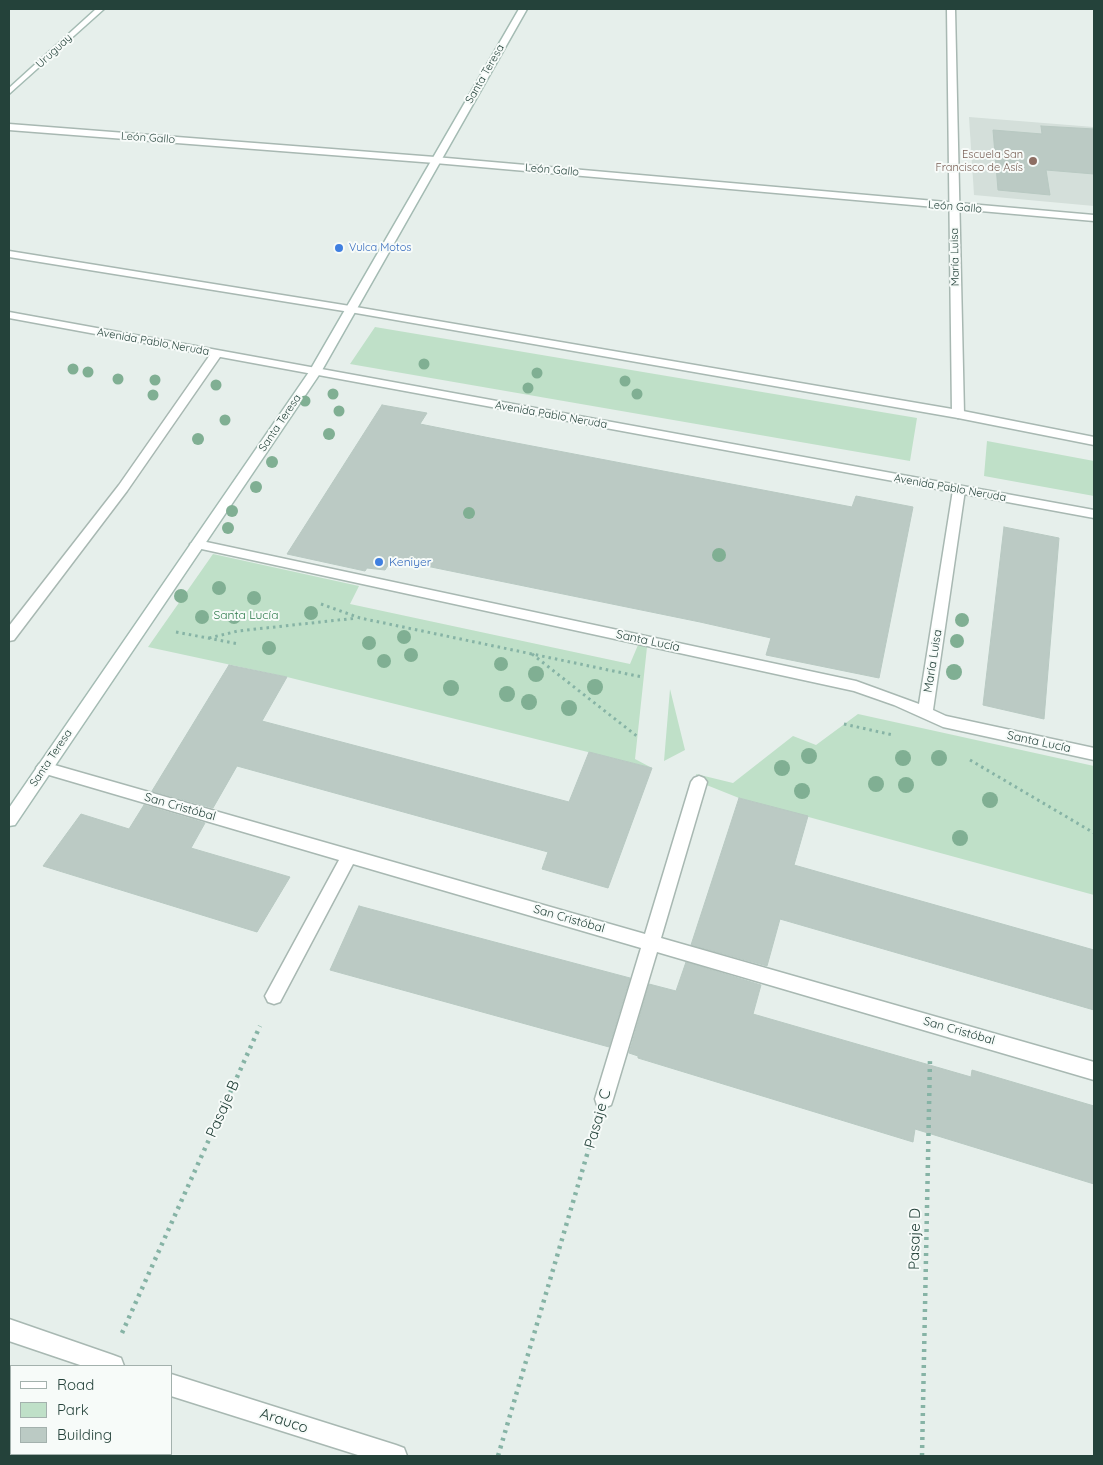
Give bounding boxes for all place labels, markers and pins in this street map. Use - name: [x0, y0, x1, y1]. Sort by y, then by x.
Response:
- place label: Escuela San Francisco de Asís: [936, 148, 1023, 174]
- marker: Escuela San Francisco de Asís: [1027, 155, 1039, 167]
- place label: Vulca Motos: [349, 241, 411, 255]
- marker: Vulca Motos: [333, 242, 345, 254]
- place label: Keniyer: [389, 555, 431, 569]
- marker: Keniyer: [373, 556, 385, 568]

